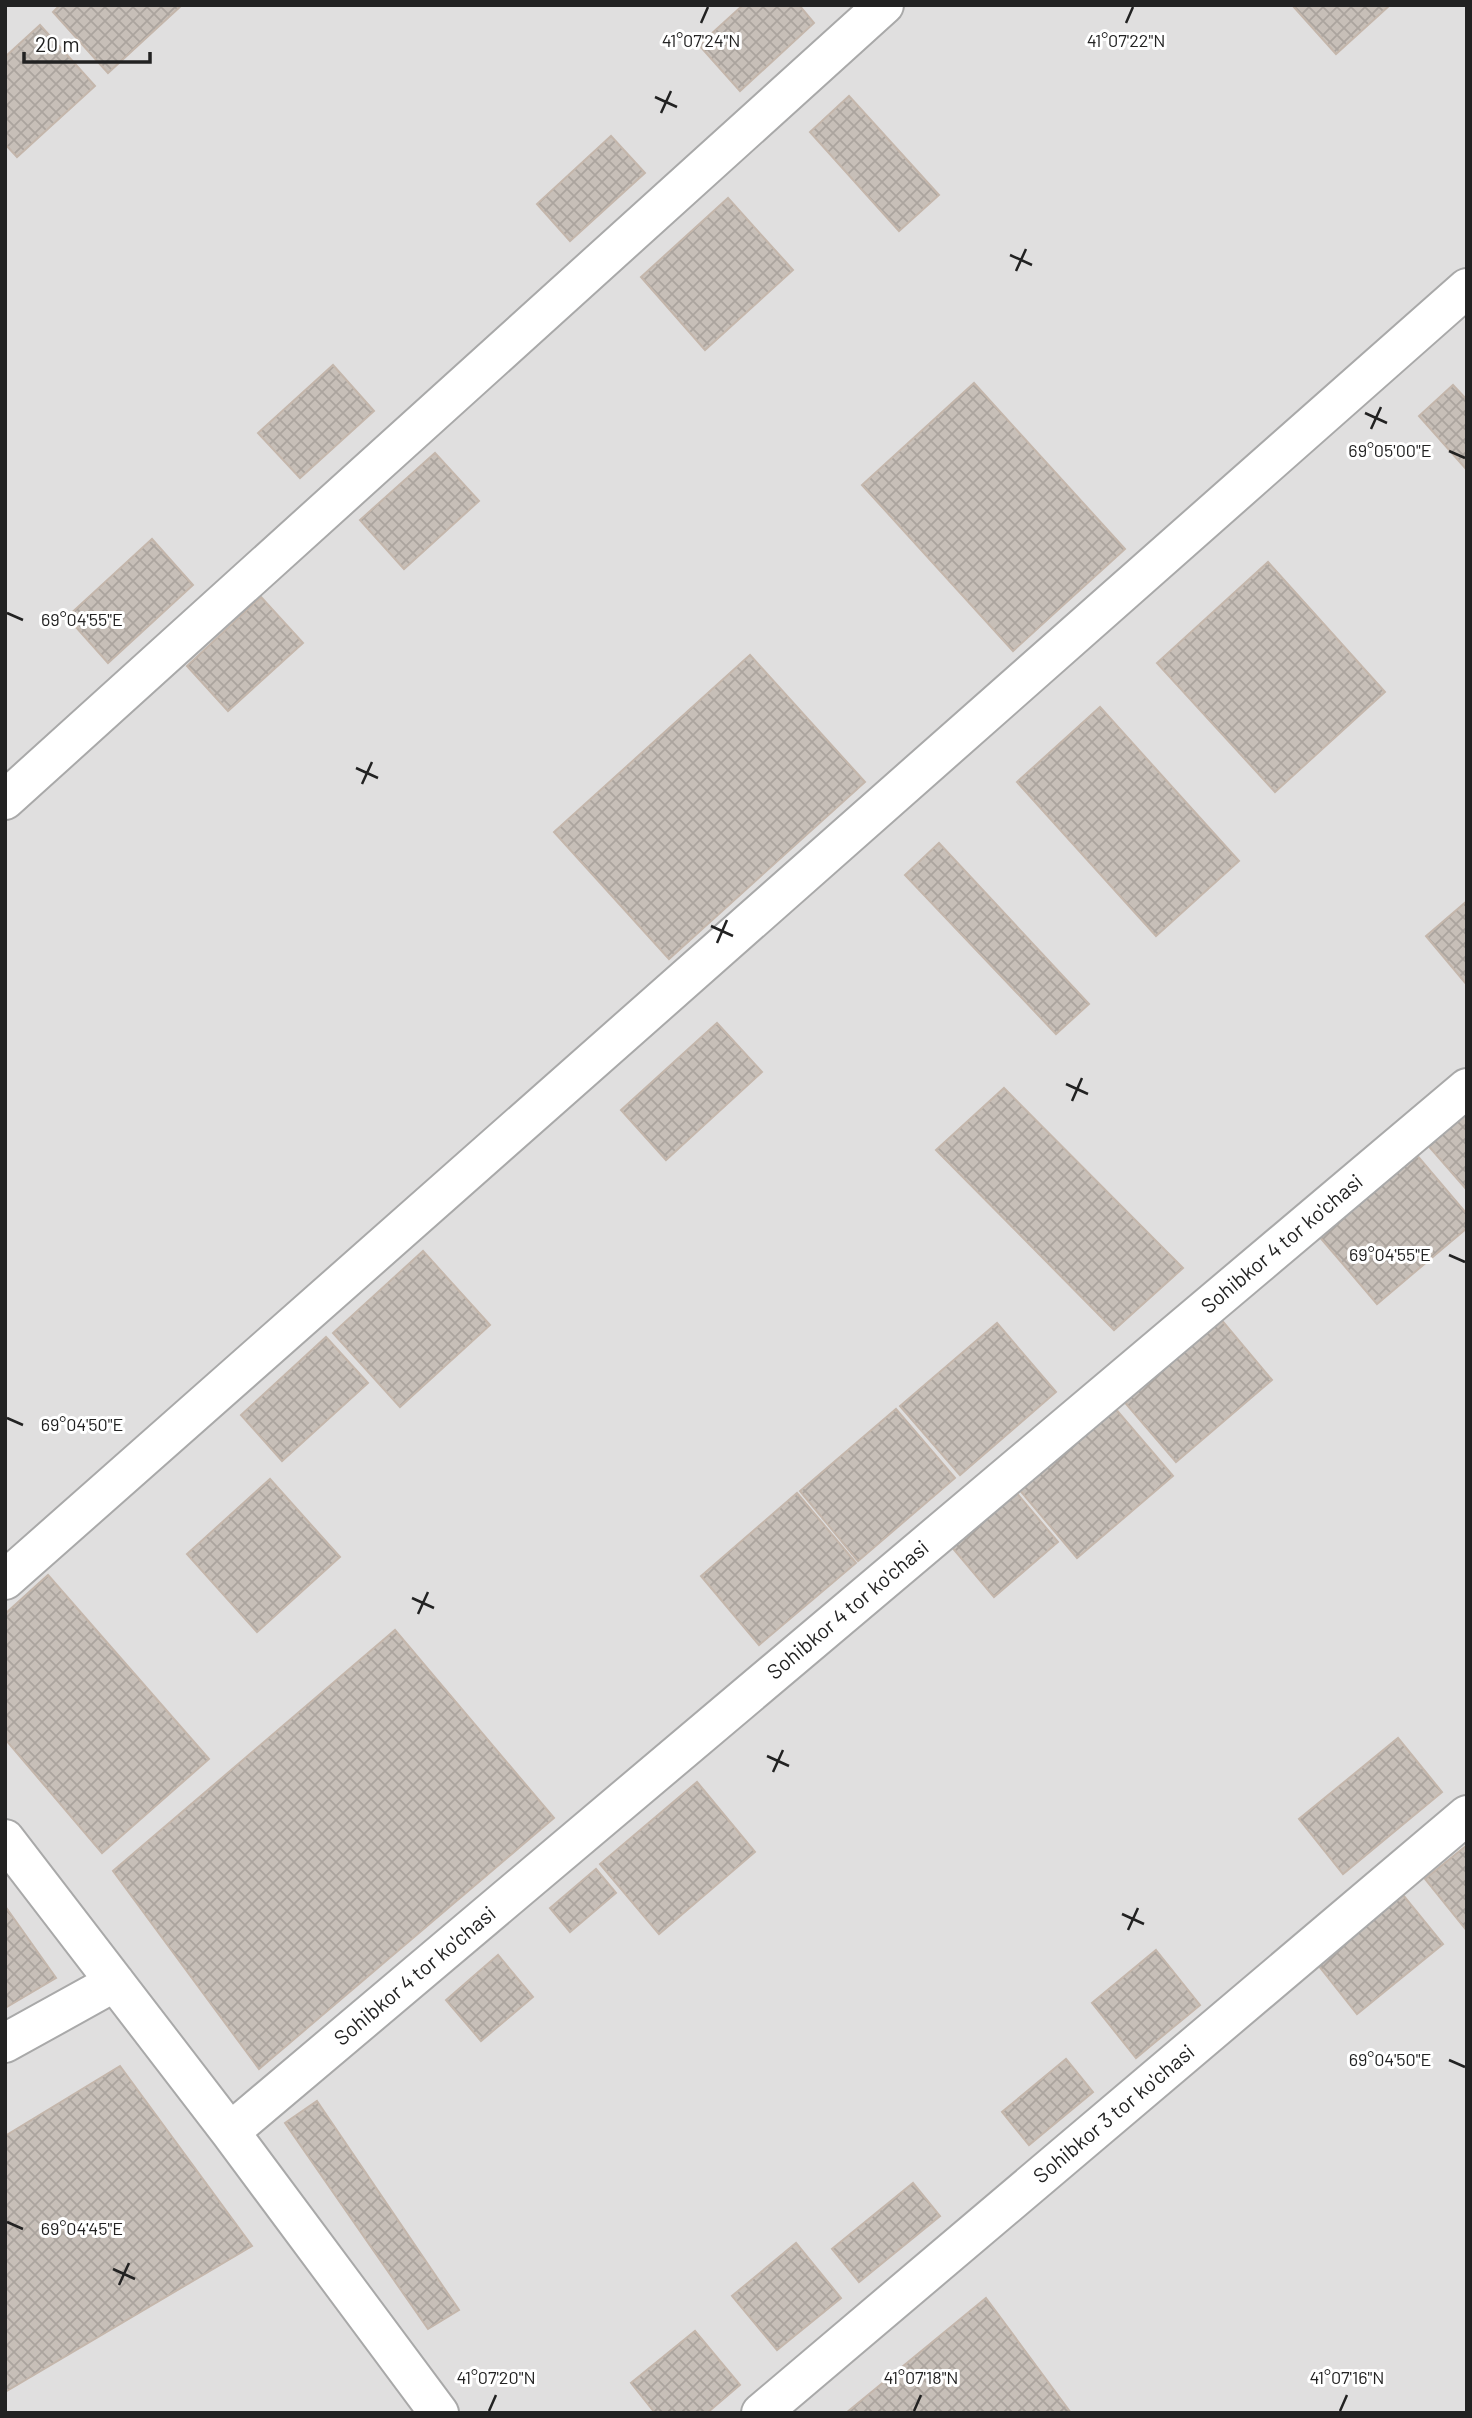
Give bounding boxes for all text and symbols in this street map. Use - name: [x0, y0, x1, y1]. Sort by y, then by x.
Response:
- scale bar: [24, 21, 150, 65]
- text: 41°07'24"N: [662, 29, 740, 51]
- text: 41°07'22"N: [1087, 29, 1165, 51]
- text: 20 m: [35, 31, 80, 56]
- text: 69°05'00"E: [1348, 439, 1432, 461]
- text: 69°04'55"E: [41, 608, 123, 630]
- street label: Sohibkor 4 tor ko'chasi: [1195, 1168, 1367, 1318]
- text: 69°04'55"E: [1349, 1243, 1431, 1265]
- text: 69°04'50"E: [41, 1413, 123, 1435]
- street label: Sohibkor 4 tor ko'chasi: [761, 1534, 933, 1684]
- street label: Sohibkor 4 tor ko'chasi: [328, 1900, 500, 2050]
- street label: Sohibkor 3 tor ko'chasi: [1027, 2038, 1199, 2187]
- text: 69°04'50"E: [1349, 2048, 1431, 2070]
- text: 69°04'45"E: [41, 2217, 123, 2239]
- text: 41°07'20"N: [456, 2366, 536, 2388]
- text: 41°07'18"N: [883, 2366, 959, 2388]
- text: 41°07'16"N: [1310, 2366, 1384, 2388]

